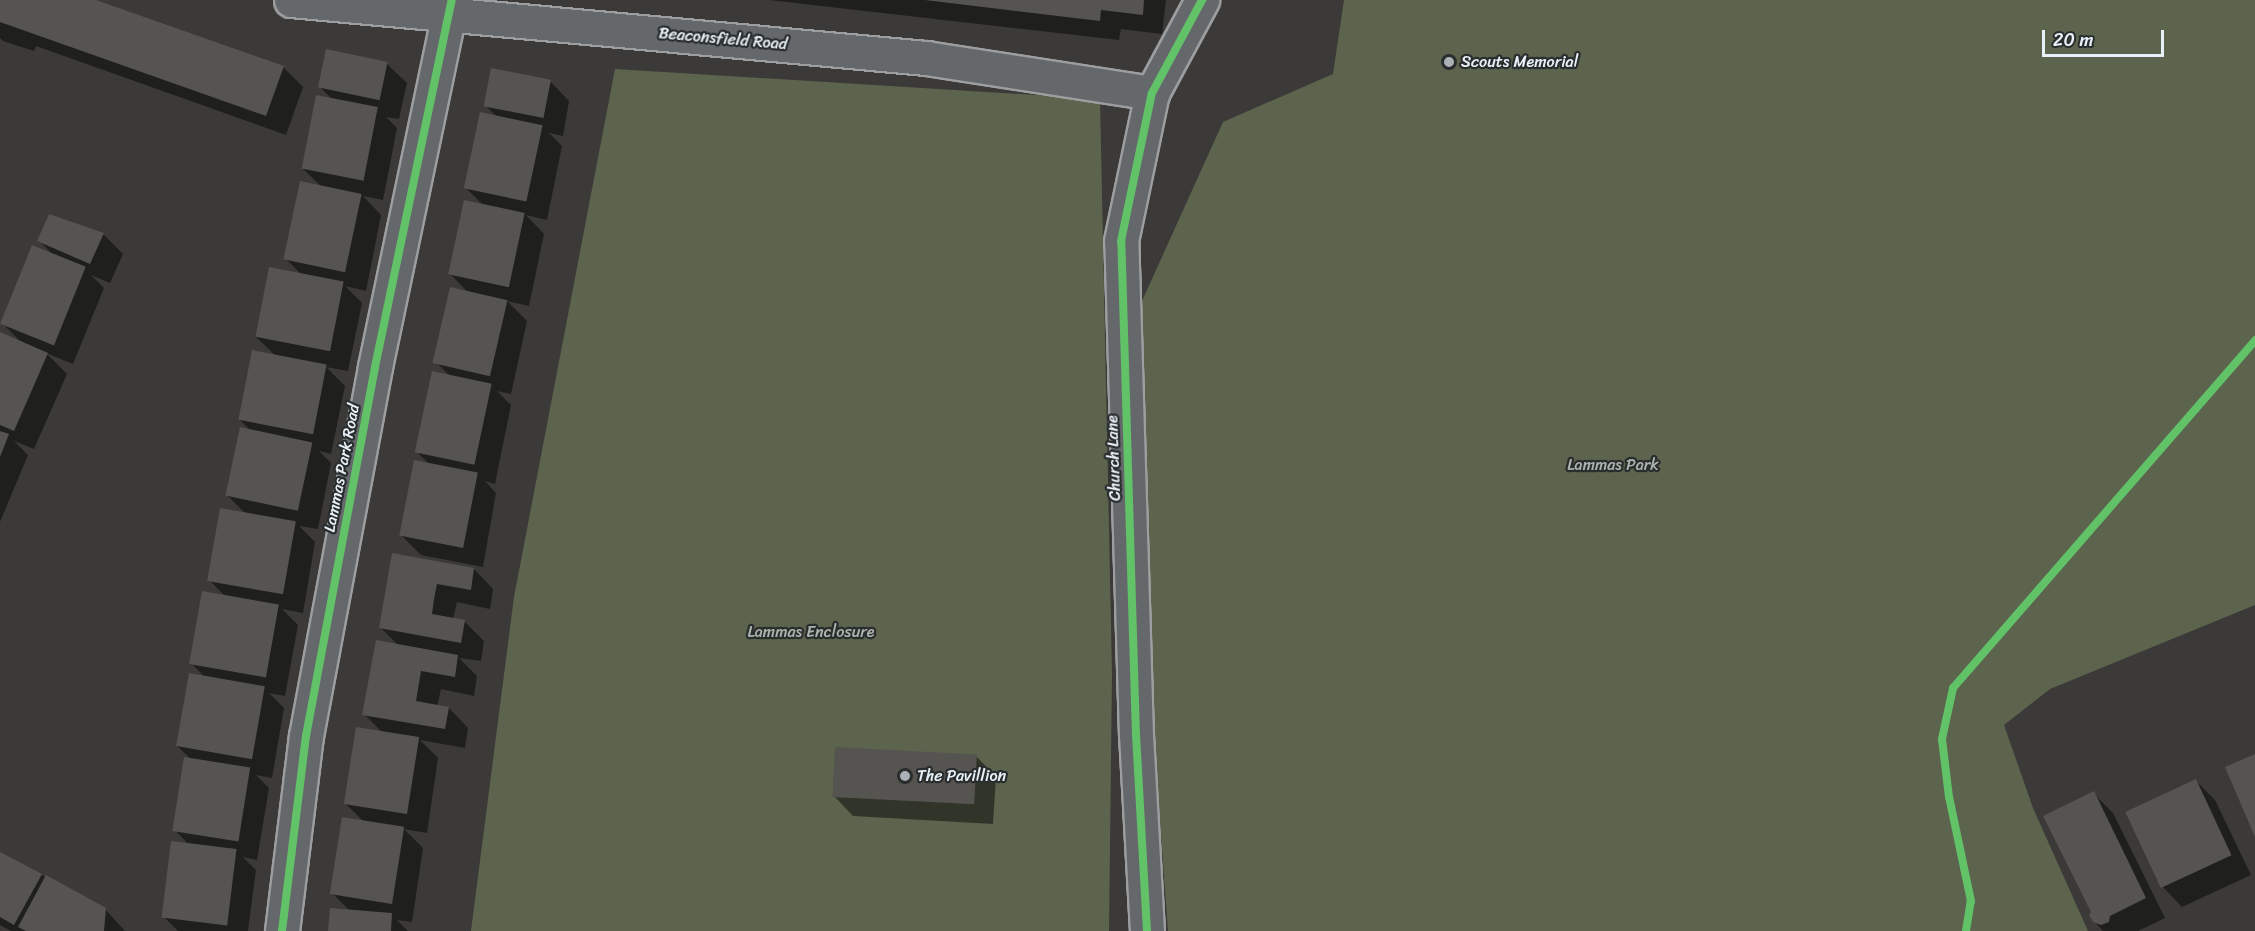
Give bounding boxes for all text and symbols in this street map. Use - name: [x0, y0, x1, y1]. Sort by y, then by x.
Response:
- scale bar: [2045, 18, 2166, 56]
- street label: Beaconsfield Road: [658, 24, 788, 54]
- text: 20 m: [2053, 24, 2093, 56]
- place label: Scouts Memorial: [1461, 52, 1579, 72]
- marker: Scouts Memorial: [1442, 55, 1456, 69]
- street label: Lammas Park Road: [320, 402, 364, 534]
- street label: Church Lane: [1103, 415, 1125, 501]
- park label: Lammas Park: [1567, 455, 1659, 475]
- park label: Lammas Enclosure: [747, 622, 875, 642]
- place label: The Pavillion: [917, 766, 1007, 786]
- marker: The Pavillion: [898, 769, 912, 783]

